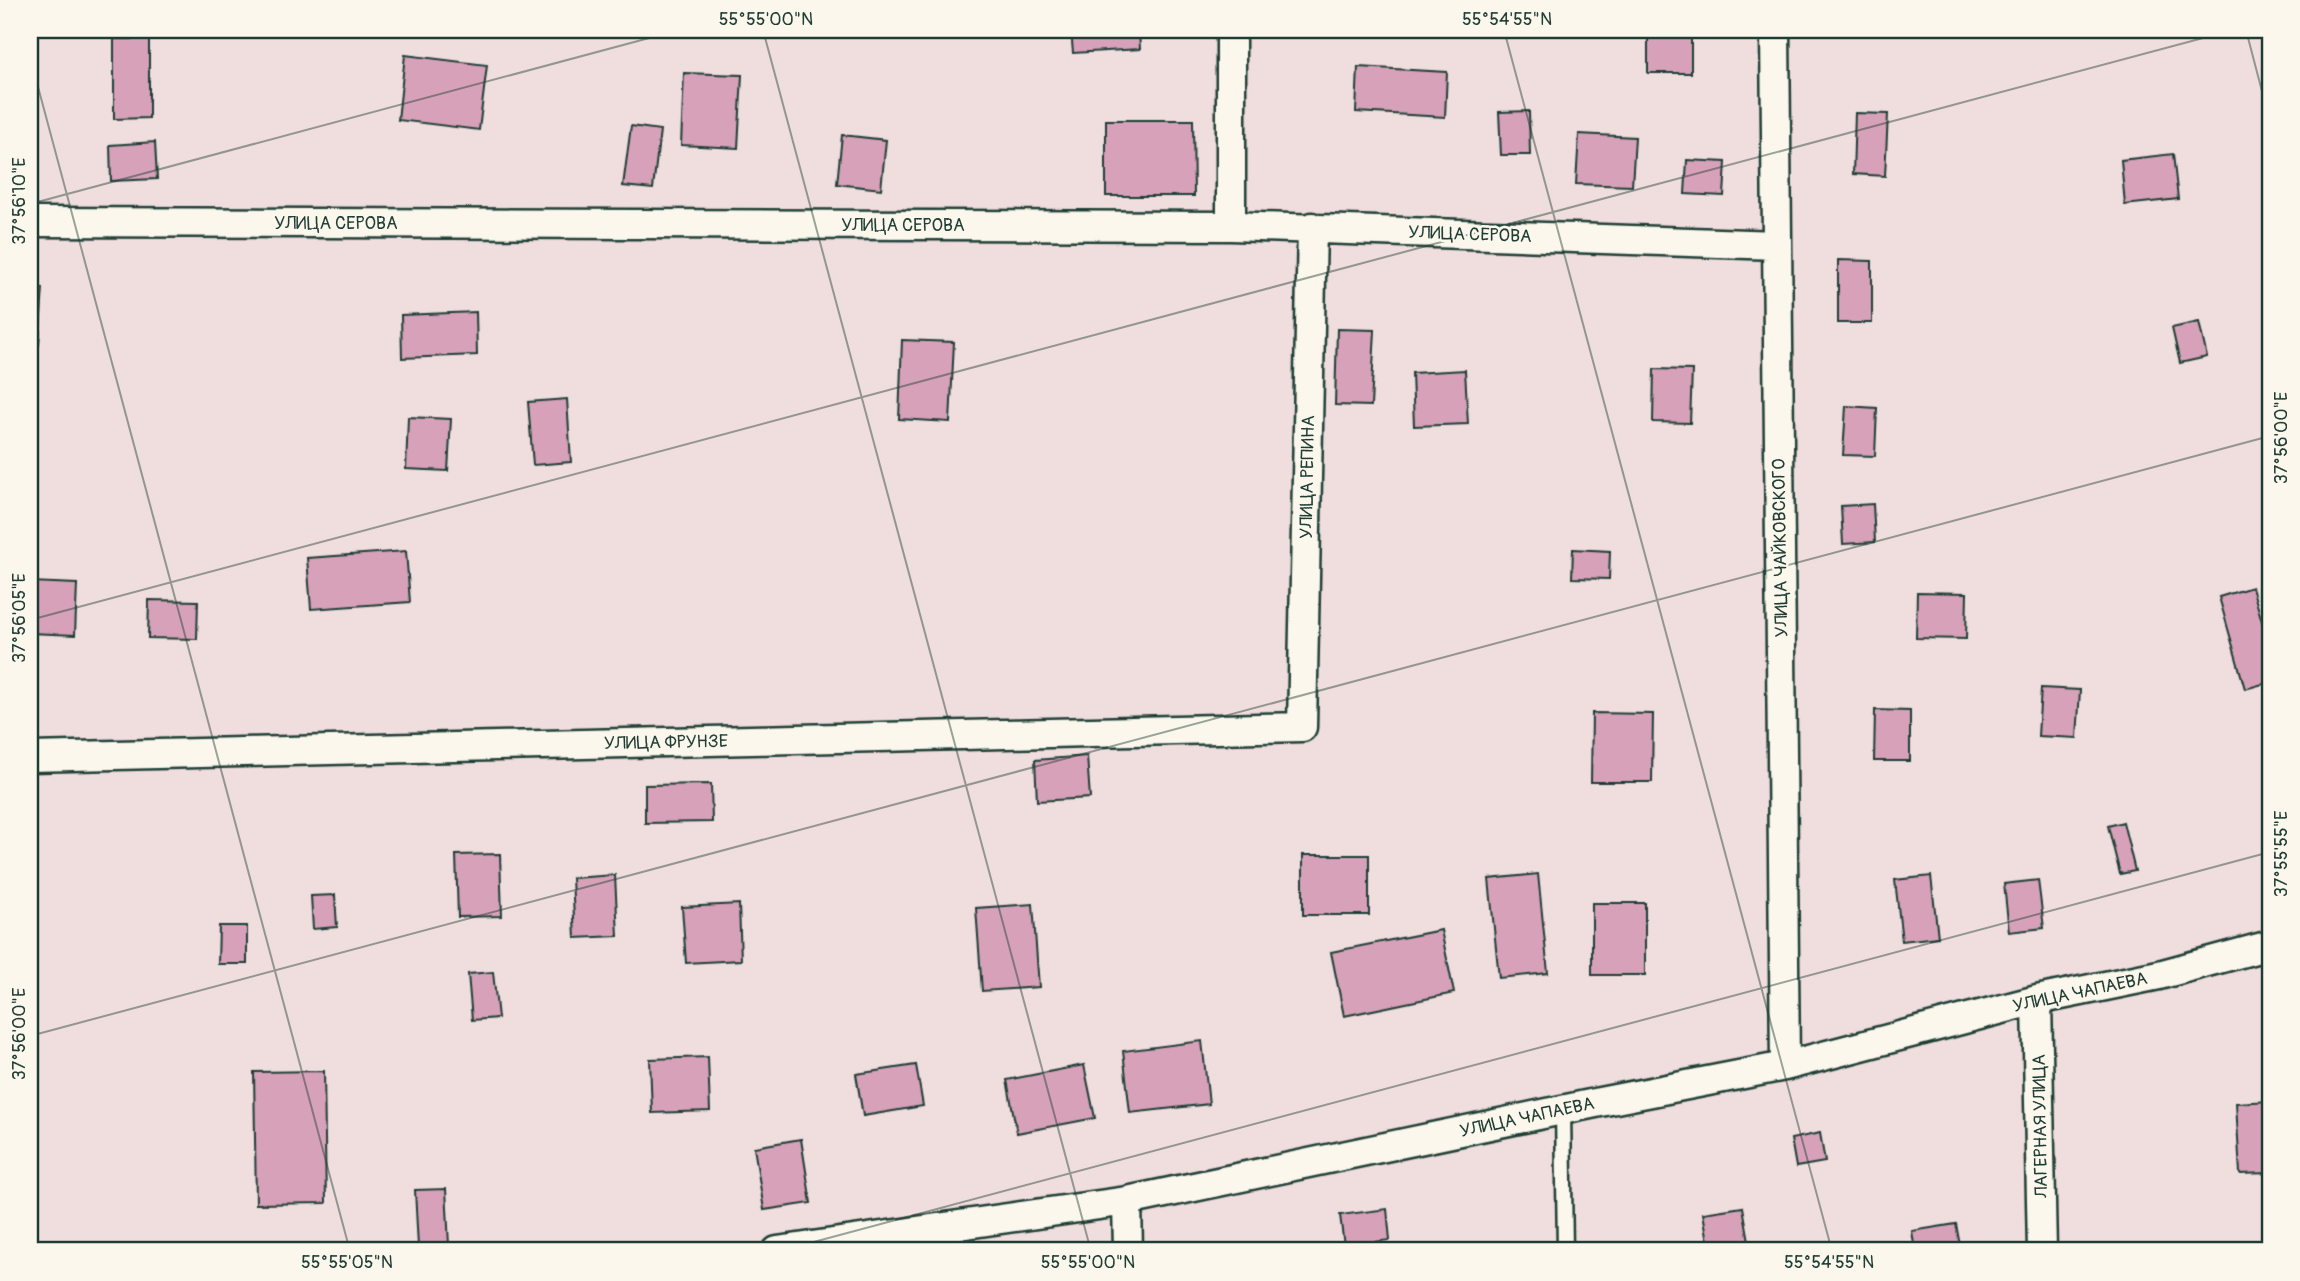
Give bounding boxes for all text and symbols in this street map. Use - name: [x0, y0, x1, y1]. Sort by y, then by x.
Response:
- text: 55°55'00"N: [719, 8, 813, 31]
- text: 55°54'55"N: [1462, 8, 1552, 31]
- text: 37°56'10"E: [8, 157, 31, 245]
- street label: УЛИЦА СЕРОВА: [274, 212, 398, 235]
- street label: УЛИЦА СЕРОВА: [841, 214, 965, 237]
- street label: УЛИЦА СЕРОВА: [1408, 221, 1532, 248]
- text: 37°56'00"E: [2270, 392, 2293, 484]
- street label: УЛИЦА РЕПИНА: [1295, 415, 1320, 539]
- street label: УЛИЦА ЧАЙКОВСКОГО: [1767, 458, 1794, 638]
- text: 37°56'05"E: [8, 573, 31, 663]
- street label: УЛИЦА ФРУНЗЕ: [604, 730, 728, 755]
- text: 37°55'55"E: [2270, 811, 2293, 897]
- street label: УЛИЦА ЧАПАЕВА: [2011, 967, 2150, 1018]
- text: 37°56'00"E: [8, 988, 31, 1080]
- street label: ЛАГЕРНАЯ УЛИЦА: [2028, 1054, 2053, 1199]
- street label: УЛИЦА ЧАПАЕВА: [1458, 1092, 1597, 1143]
- text: 55°55'05"N: [301, 1251, 393, 1274]
- text: 55°55'00"N: [1041, 1251, 1135, 1274]
- text: 55°54'55"N: [1784, 1251, 1874, 1274]

